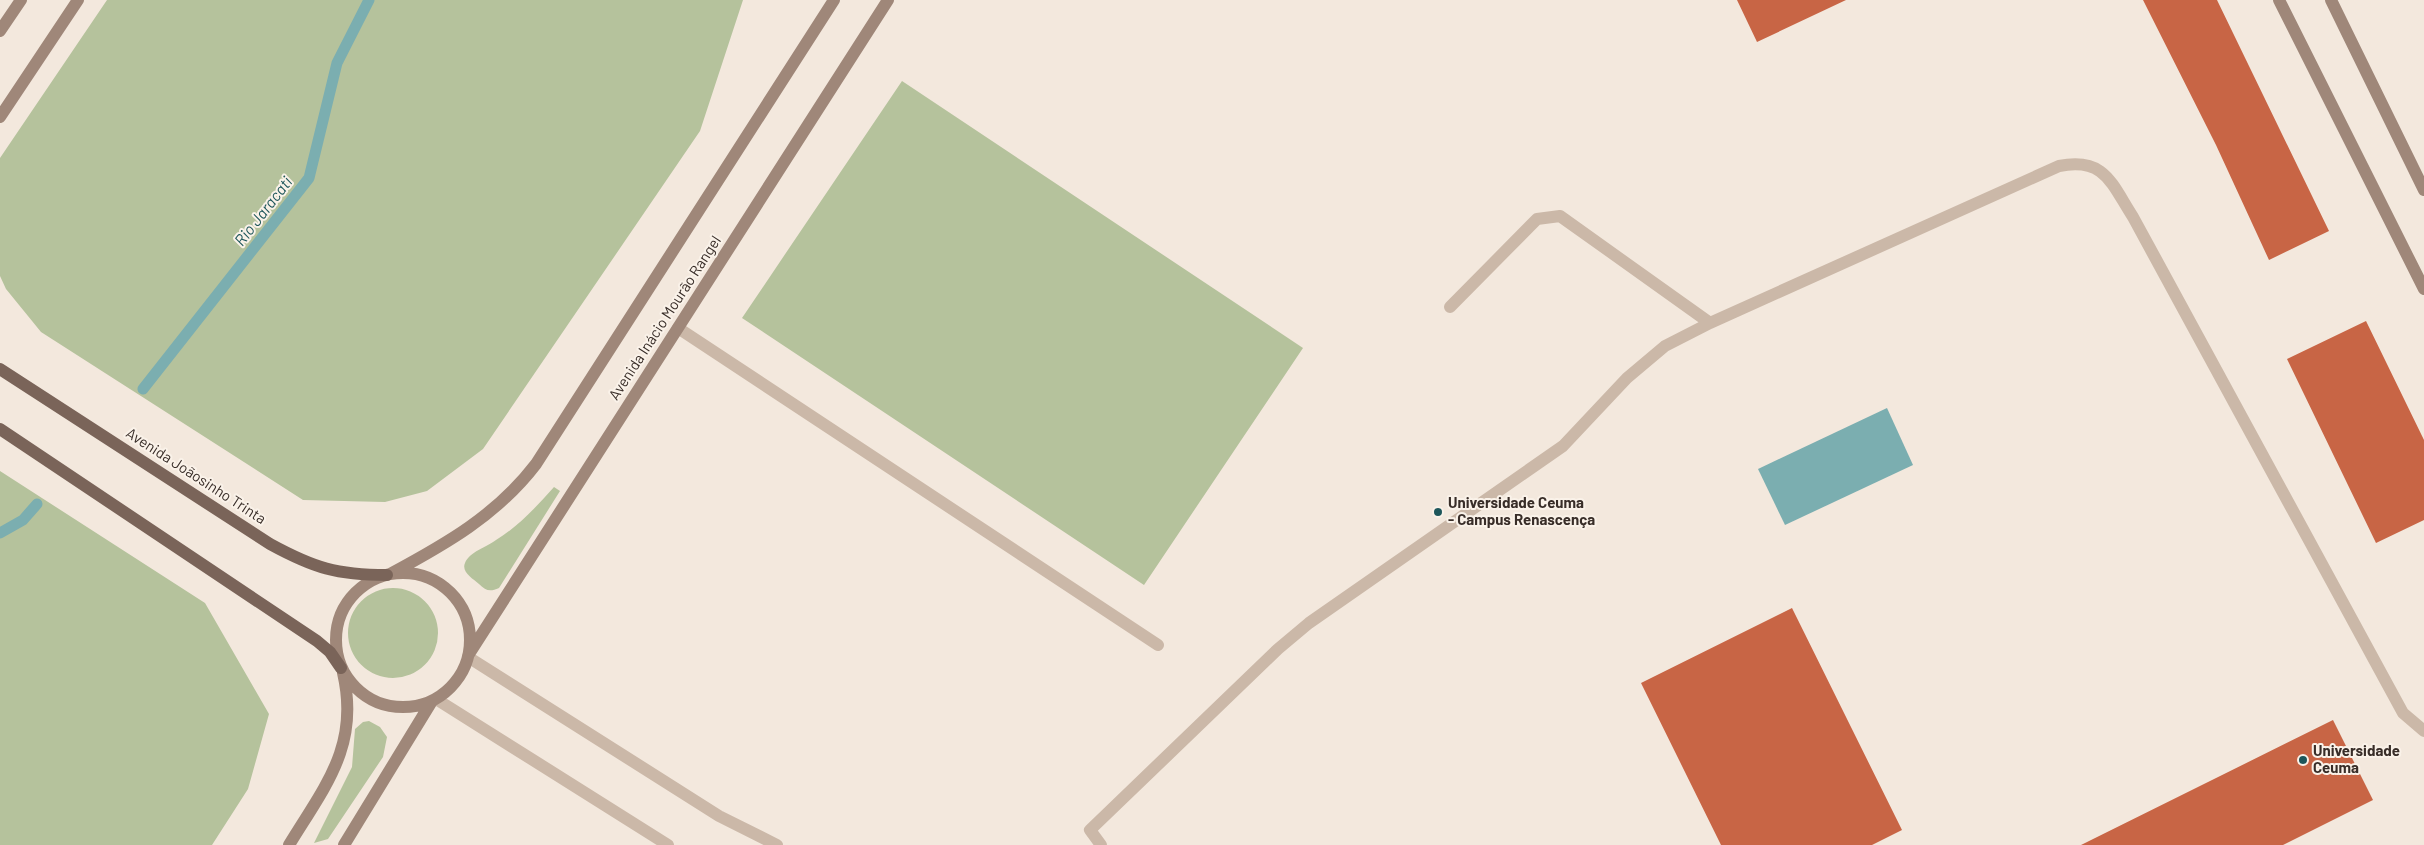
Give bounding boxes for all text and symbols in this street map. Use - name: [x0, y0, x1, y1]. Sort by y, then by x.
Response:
- water label: Rio Jaracati: [230, 172, 296, 249]
- street label: Avenida Inácio Mourão Rangel: [604, 232, 724, 403]
- street label: Avenida Joãosinho Trinta: [123, 423, 270, 527]
- place label: Universidade Ceuma - Campus Renascença: [1448, 493, 1595, 528]
- marker: Universidade Ceuma - Campus Renascença: [1432, 506, 1444, 518]
- place label: Universidade Ceuma: [2313, 741, 2400, 776]
- marker: Universidade Ceuma: [2297, 754, 2309, 766]

